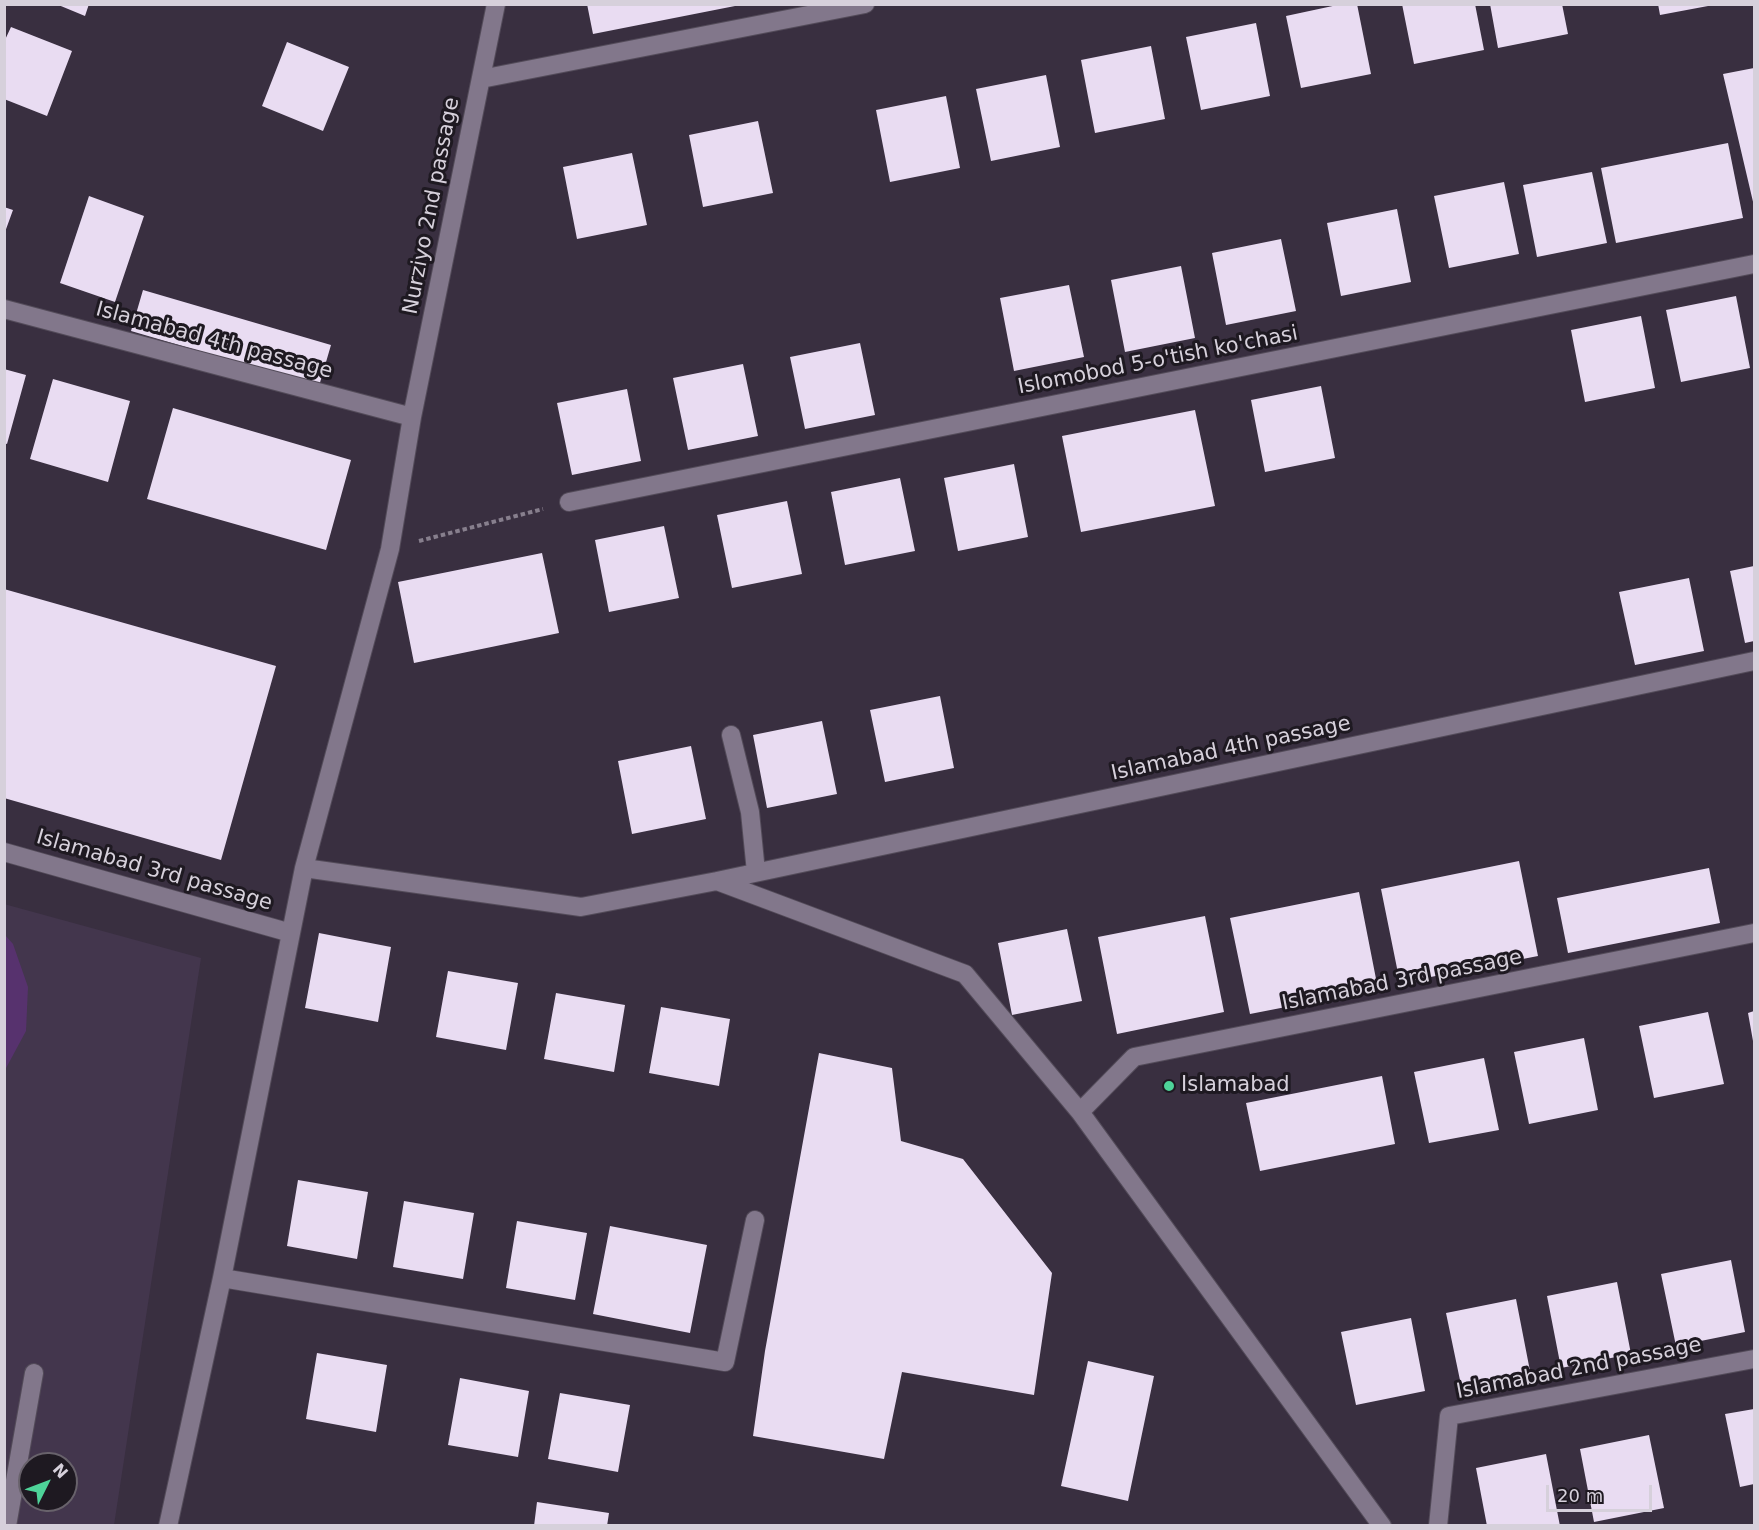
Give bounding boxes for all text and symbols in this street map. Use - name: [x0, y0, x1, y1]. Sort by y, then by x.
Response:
- street label: Nurziyo 2nd passage: [399, 95, 465, 317]
- street label: Islamabad 4th passage: [93, 297, 335, 385]
- street label: Islomobod 5-o'tish ko'chasi: [1016, 321, 1300, 401]
- street label: Islamabad 4th passage: [1109, 711, 1353, 787]
- street label: Islamabad 3rd passage: [33, 825, 275, 917]
- street label: Islamabad 3rd passage: [1280, 945, 1524, 1017]
- place label: Islamabad: [1181, 1073, 1290, 1099]
- marker: Islamabad: [1162, 1079, 1176, 1093]
- street label: Islamabad 2nd passage: [1454, 1333, 1704, 1405]
- north arrow: [18, 1452, 78, 1512]
- text: N: [49, 1460, 72, 1482]
- scale bar: [1549, 1473, 1656, 1511]
- text: 20 m: [1557, 1485, 1603, 1506]

